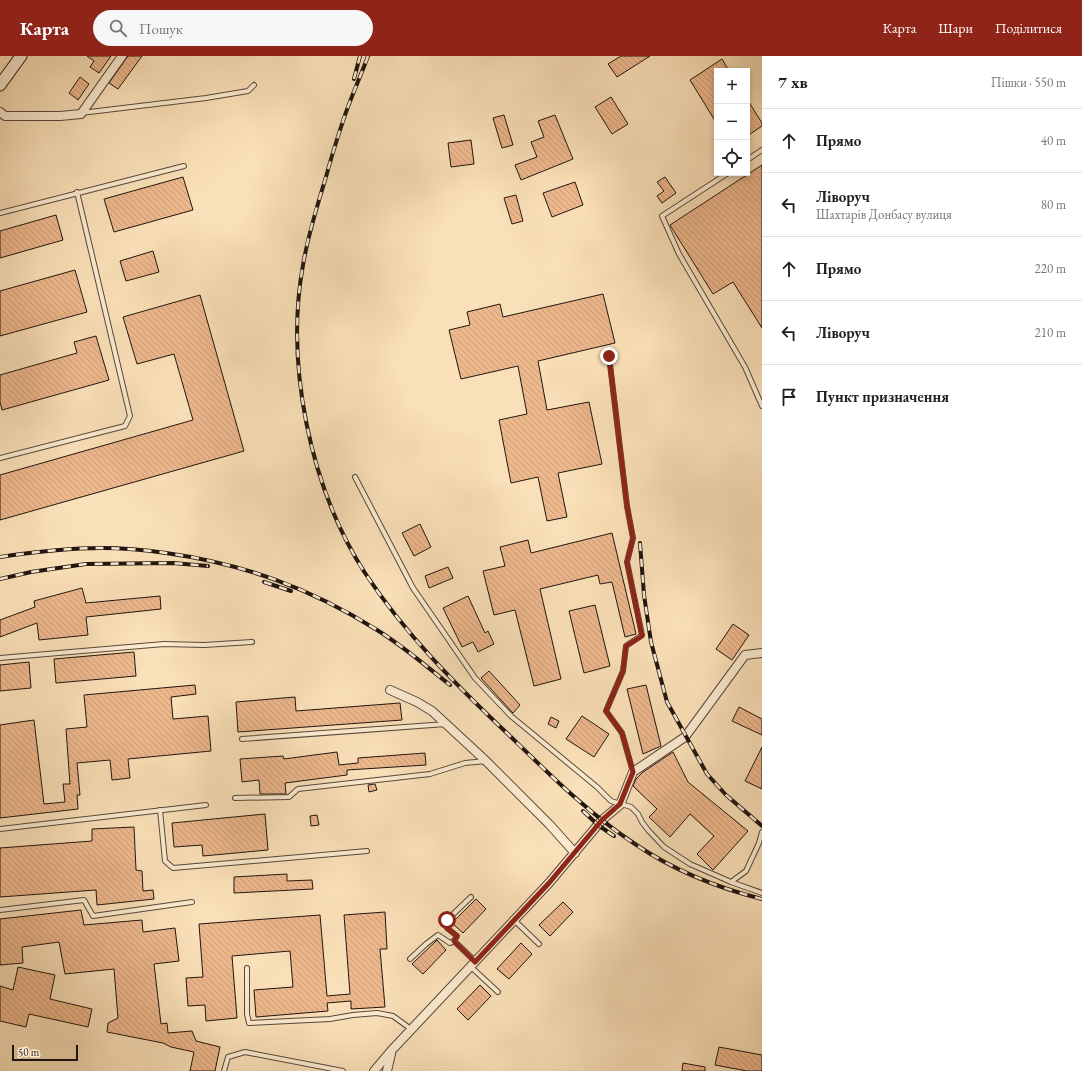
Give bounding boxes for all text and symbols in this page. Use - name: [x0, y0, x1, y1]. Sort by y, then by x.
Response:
- search box: [93, 10, 373, 46]
- text: Карта: [20, 16, 69, 41]
- icon: search: [107, 17, 129, 39]
- text: Пошук: [139, 19, 183, 38]
- text: Карта: [883, 19, 916, 37]
- text: Шари: [938, 19, 973, 37]
- text: Поділитися: [995, 19, 1062, 37]
- map controls: [714, 68, 750, 176]
- button: +: [714, 68, 750, 104]
- text: 7 хв: [778, 71, 808, 93]
- text: Пішки · 550 m: [991, 74, 1066, 91]
- button: −: [714, 104, 750, 140]
- icon: ahead: [778, 130, 800, 152]
- text: Прямо: [816, 131, 861, 150]
- text: 40 m: [1041, 132, 1066, 149]
- button: locate: [714, 140, 750, 176]
- text: Ліворуч: [816, 187, 870, 206]
- icon: left: [778, 194, 800, 216]
- text: 80 m: [1041, 196, 1066, 213]
- text: Шахтарів Донбасу вулиця: [816, 206, 952, 223]
- icon: ahead: [778, 258, 800, 280]
- text: Прямо: [816, 259, 861, 278]
- text: 220 m: [1035, 260, 1066, 277]
- icon: left: [778, 322, 800, 344]
- text: Ліворуч: [816, 323, 870, 342]
- text: 210 m: [1035, 324, 1066, 341]
- route end: [600, 347, 618, 365]
- icon: arrive: [778, 386, 800, 408]
- text: Пункт призначення: [816, 387, 949, 406]
- route start: [438, 911, 456, 929]
- scale bar: [12, 1043, 78, 1062]
- text: 50 m: [18, 1045, 39, 1059]

